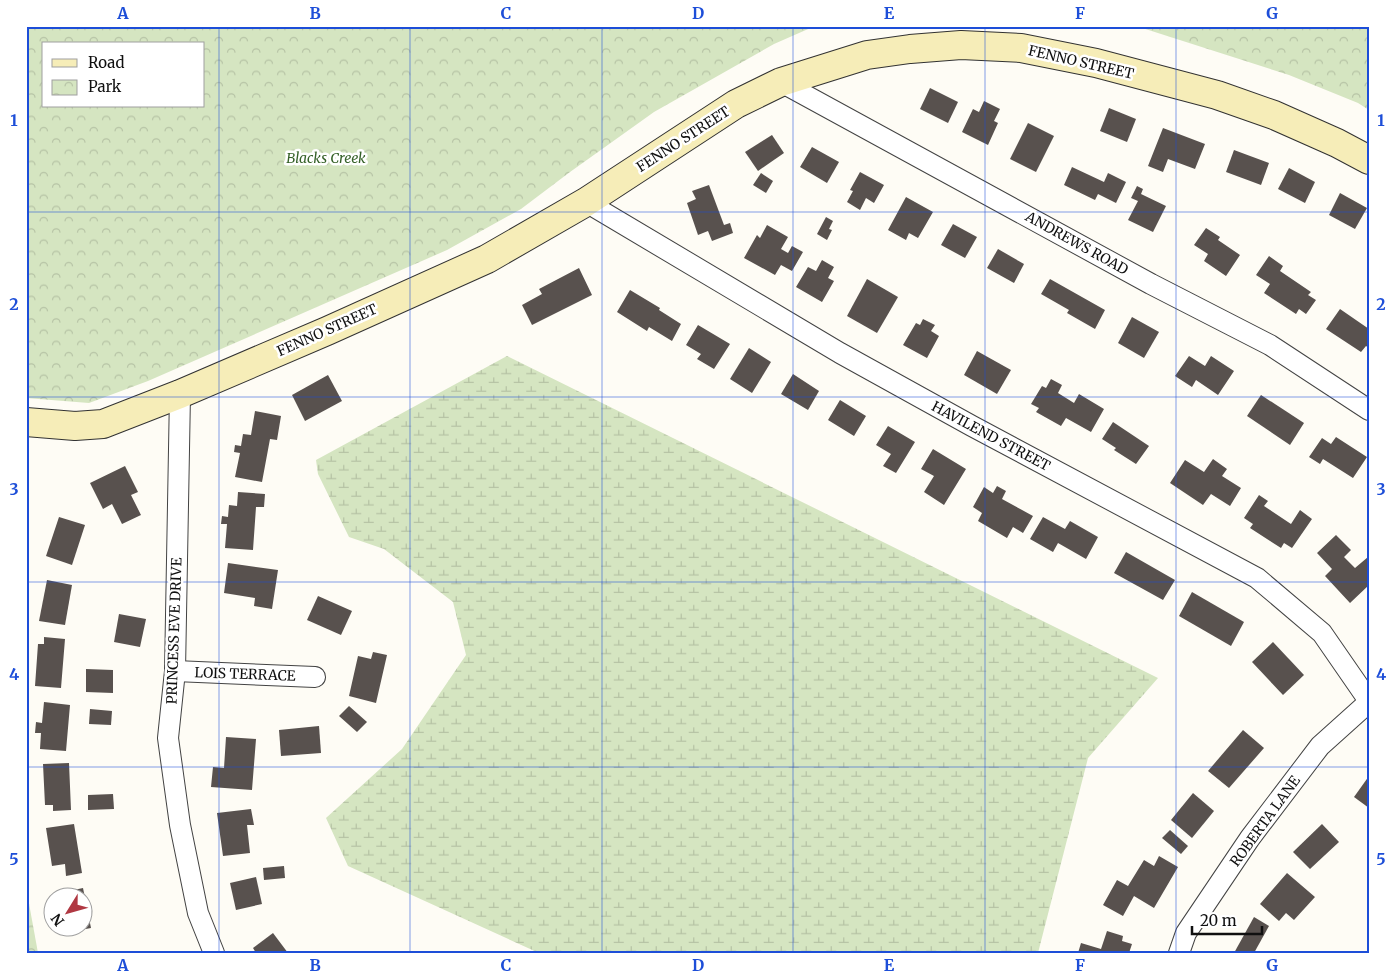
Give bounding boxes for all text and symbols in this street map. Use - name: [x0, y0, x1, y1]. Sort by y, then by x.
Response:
- text: A: [116, 3, 129, 23]
- text: B: [309, 3, 321, 23]
- text: C: [501, 3, 511, 23]
- text: D: [692, 3, 704, 23]
- text: E: [884, 3, 895, 23]
- text: F: [1075, 3, 1085, 23]
- text: G: [1266, 3, 1278, 23]
- street label: FENNO STREET: [1026, 41, 1136, 83]
- legend: [42, 42, 205, 108]
- text: Road: [88, 53, 124, 72]
- text: Park: [88, 77, 122, 96]
- street label: FENNO STREET: [633, 102, 733, 176]
- text: 1: [10, 110, 18, 130]
- text: 1: [1377, 110, 1385, 130]
- park label: Blacks Creek: [286, 149, 366, 167]
- street label: ANDREWS ROAD: [1022, 207, 1132, 279]
- text: 2: [9, 294, 19, 314]
- text: 2: [1376, 294, 1386, 314]
- street label: FENNO STREET: [274, 300, 380, 360]
- street label: HAVILEND STREET: [929, 397, 1054, 475]
- text: 3: [9, 479, 19, 499]
- text: 3: [1376, 479, 1386, 499]
- street label: PRINCESS EVE DRIVE: [162, 557, 186, 705]
- street label: LOIS TERRACE: [194, 663, 296, 685]
- text: 4: [9, 664, 19, 684]
- text: 4: [1376, 664, 1386, 684]
- street label: ROBERTA LANE: [1226, 772, 1304, 870]
- text: 5: [9, 849, 19, 869]
- text: 5: [1376, 849, 1386, 869]
- north arrow: [42, 886, 92, 936]
- scale bar: [1192, 904, 1262, 936]
- text: N: [47, 910, 68, 930]
- text: 20 m: [1200, 911, 1237, 930]
- text: A: [116, 955, 129, 975]
- text: B: [309, 955, 321, 975]
- text: C: [501, 955, 511, 975]
- text: D: [692, 955, 704, 975]
- text: E: [884, 955, 895, 975]
- text: F: [1075, 955, 1085, 975]
- text: G: [1266, 955, 1278, 975]

